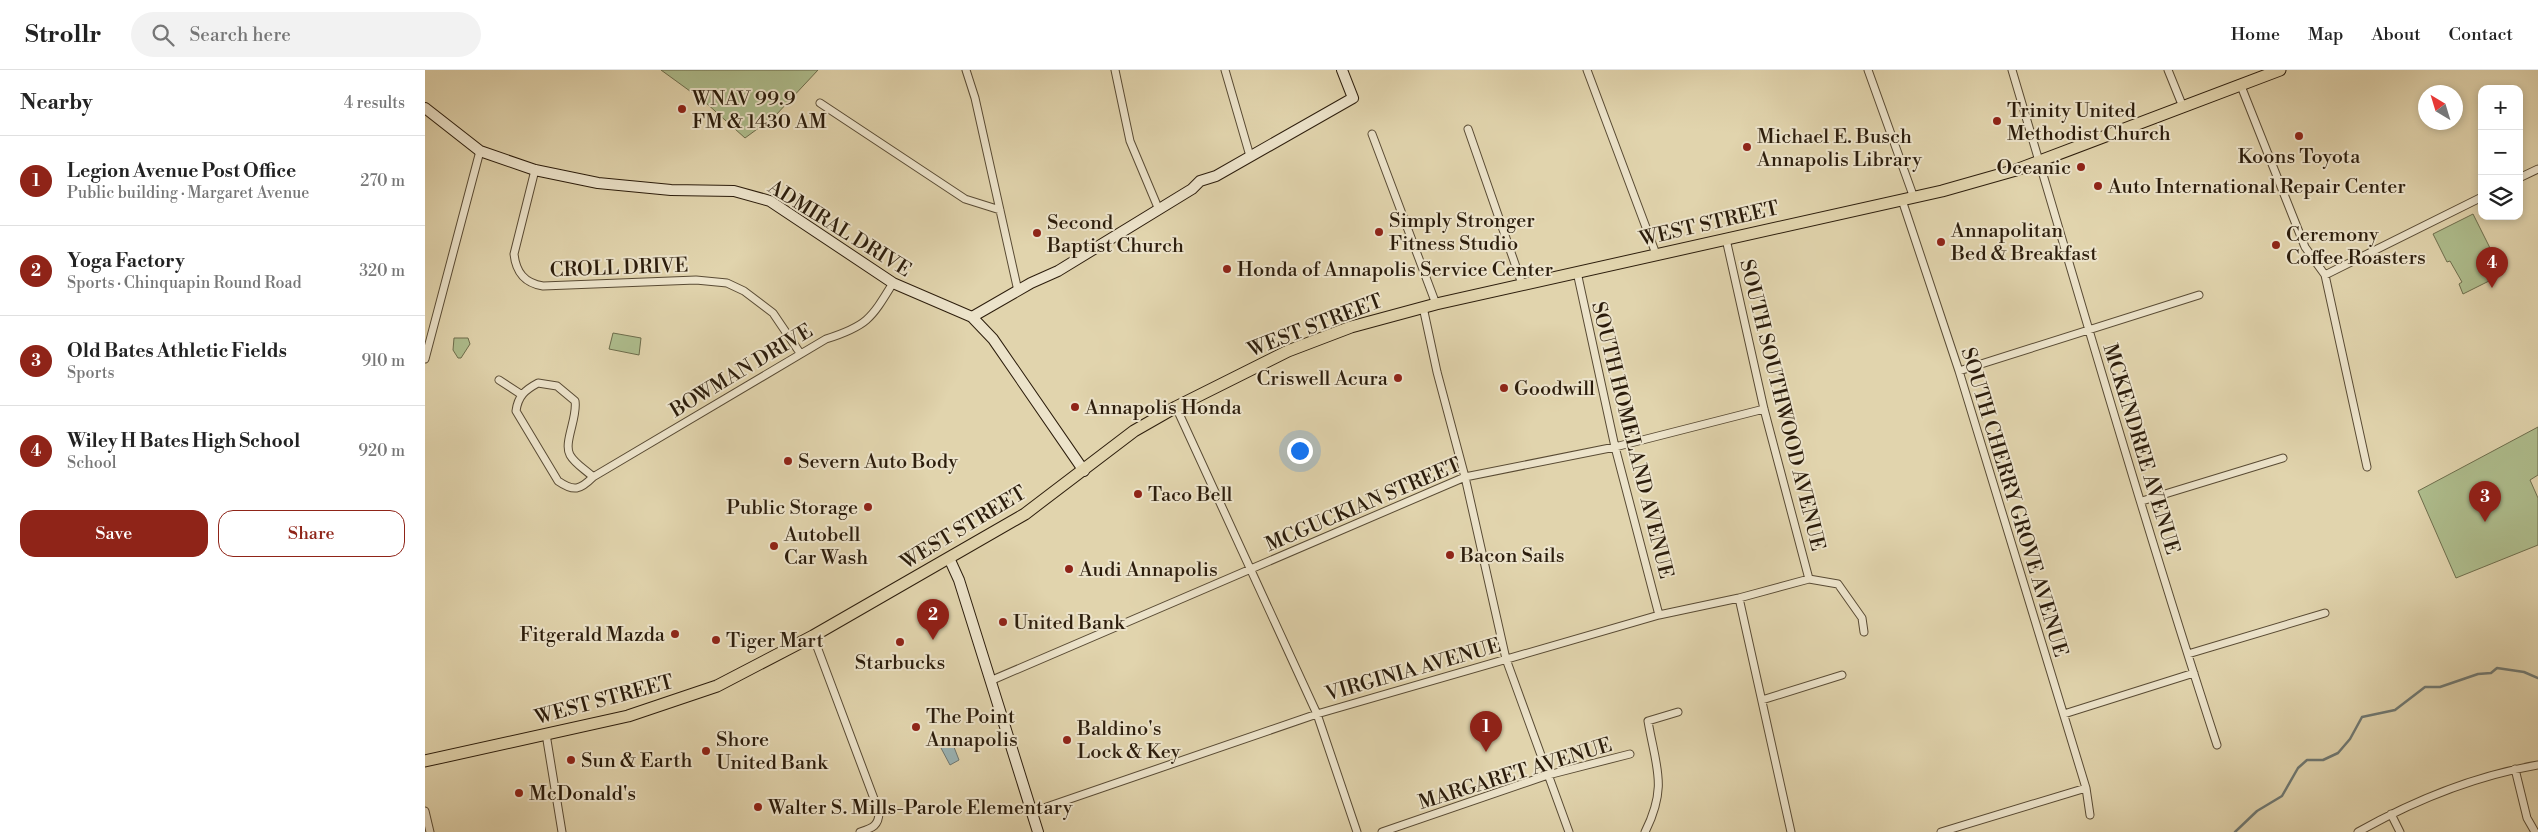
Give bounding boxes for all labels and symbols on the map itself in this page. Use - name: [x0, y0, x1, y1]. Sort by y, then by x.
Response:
- north arrow: [2418, 85, 2463, 130]
- place label: WNAV 99.9 FM & 1430 AM: [691, 87, 827, 135]
- place label: Trinity United Methodist Church: [2007, 99, 2171, 147]
- marker: WNAV 99.9 FM & 1430 AM: [676, 103, 688, 115]
- marker: Trinity United Methodist Church: [1991, 115, 2003, 127]
- place label: Michael E. Busch Annapolis Library: [1756, 125, 1922, 173]
- marker: Koons Toyota: [2293, 130, 2305, 142]
- marker: Michael E. Busch Annapolis Library: [1741, 141, 1753, 153]
- place label: Koons Toyota: [2238, 145, 2361, 170]
- place label: Oceanic: [1996, 156, 2071, 181]
- marker: Oceanic: [2075, 161, 2087, 173]
- street label: ADMIRAL DRIVE: [762, 175, 915, 283]
- place label: Auto International Repair Center: [2107, 175, 2406, 200]
- marker: Auto International Repair Center: [2092, 180, 2104, 192]
- street label: WEST STREET: [1636, 196, 1781, 253]
- place label: Simply Stronger Fitness Studio: [1389, 209, 1535, 257]
- place label: Second Baptist Church: [1046, 211, 1184, 259]
- place label: Annapolitan Bed & Breakfast: [1950, 219, 2097, 267]
- place label: Ceremony Coffee Roasters: [2286, 223, 2426, 271]
- marker: Simply Stronger Fitness Studio: [1373, 226, 1385, 238]
- marker: Second Baptist Church: [1031, 227, 1043, 239]
- marker: Annapolitan Bed & Breakfast: [1935, 236, 1947, 248]
- marker: Ceremony Coffee Roasters: [2270, 239, 2282, 251]
- pin: 4: [2476, 247, 2508, 288]
- street label: CROLL DRIVE: [549, 254, 689, 283]
- street label: SOUTH SOUTHWOOD AVENUE: [1733, 257, 1830, 554]
- place label: Honda of Annapolis Service Center: [1237, 258, 1554, 283]
- marker: Honda of Annapolis Service Center: [1221, 263, 1233, 275]
- street label: WEST STREET: [1244, 289, 1386, 364]
- street label: SOUTH HOMELAND AVENUE: [1585, 299, 1678, 581]
- street label: BOWMAN DRIVE: [665, 319, 818, 424]
- street label: MCKENDREE AVENUE: [2097, 341, 2185, 558]
- street label: SOUTH CHERRY GROVE AVENUE: [1954, 345, 2073, 660]
- place label: Criswell Acura: [1256, 367, 1389, 392]
- marker: Criswell Acura: [1392, 372, 1404, 384]
- place label: Goodwill: [1514, 377, 1595, 402]
- marker: Goodwill: [1498, 382, 1510, 394]
- place label: Annapolis Honda: [1084, 396, 1242, 421]
- marker: Annapolis Honda: [1069, 401, 1081, 413]
- your location: [1287, 438, 1313, 464]
- place label: Severn Auto Body: [798, 450, 958, 475]
- street label: MCGUCKIAN STREET: [1262, 453, 1465, 558]
- marker: Severn Auto Body: [782, 455, 794, 467]
- street label: WEST STREET: [896, 481, 1031, 576]
- pin: 3: [2469, 481, 2501, 522]
- place label: Taco Bell: [1148, 483, 1233, 508]
- marker: Taco Bell: [1132, 488, 1144, 500]
- place label: Public Storage: [726, 496, 858, 521]
- marker: Public Storage: [862, 501, 874, 513]
- place label: Autobell Car Wash: [783, 523, 868, 571]
- marker: Autobell Car Wash: [768, 540, 780, 552]
- place label: Bacon Sails: [1459, 544, 1564, 569]
- marker: Bacon Sails: [1444, 549, 1456, 561]
- place label: Audi Annapolis: [1078, 558, 1218, 583]
- marker: Audi Annapolis: [1063, 563, 1075, 575]
- pin: 2: [917, 599, 949, 640]
- place label: United Bank: [1013, 611, 1126, 636]
- marker: United Bank: [997, 616, 1009, 628]
- place label: Fitgerald Mazda: [519, 623, 666, 648]
- marker: Fitgerald Mazda: [669, 628, 681, 640]
- place label: Tiger Mart: [726, 629, 824, 654]
- street label: VIRGINIA AVENUE: [1322, 633, 1504, 708]
- marker: Tiger Mart: [710, 634, 722, 646]
- marker: Starbucks: [894, 636, 906, 648]
- place label: Starbucks: [855, 651, 945, 676]
- street label: WEST STREET: [531, 670, 676, 731]
- place label: The Point Annapolis: [925, 705, 1018, 753]
- pin: 1: [1470, 711, 1502, 752]
- place label: Baldino's Lock & Key: [1076, 717, 1181, 765]
- marker: The Point Annapolis: [910, 721, 922, 733]
- place label: Shore United Bank: [716, 728, 829, 776]
- street label: MARGARET AVENUE: [1415, 733, 1615, 816]
- marker: Baldino's Lock & Key: [1061, 734, 1073, 746]
- marker: Shore United Bank: [700, 745, 712, 757]
- place label: Sun & Earth: [581, 749, 692, 774]
- marker: Sun & Earth: [565, 754, 577, 766]
- place label: McDonald's: [529, 782, 636, 807]
- marker: McDonald's: [513, 787, 525, 799]
- place label: Walter S. Mills-Parole Elementary: [767, 796, 1073, 821]
- marker: Walter S. Mills-Parole Elementary: [752, 801, 764, 813]

